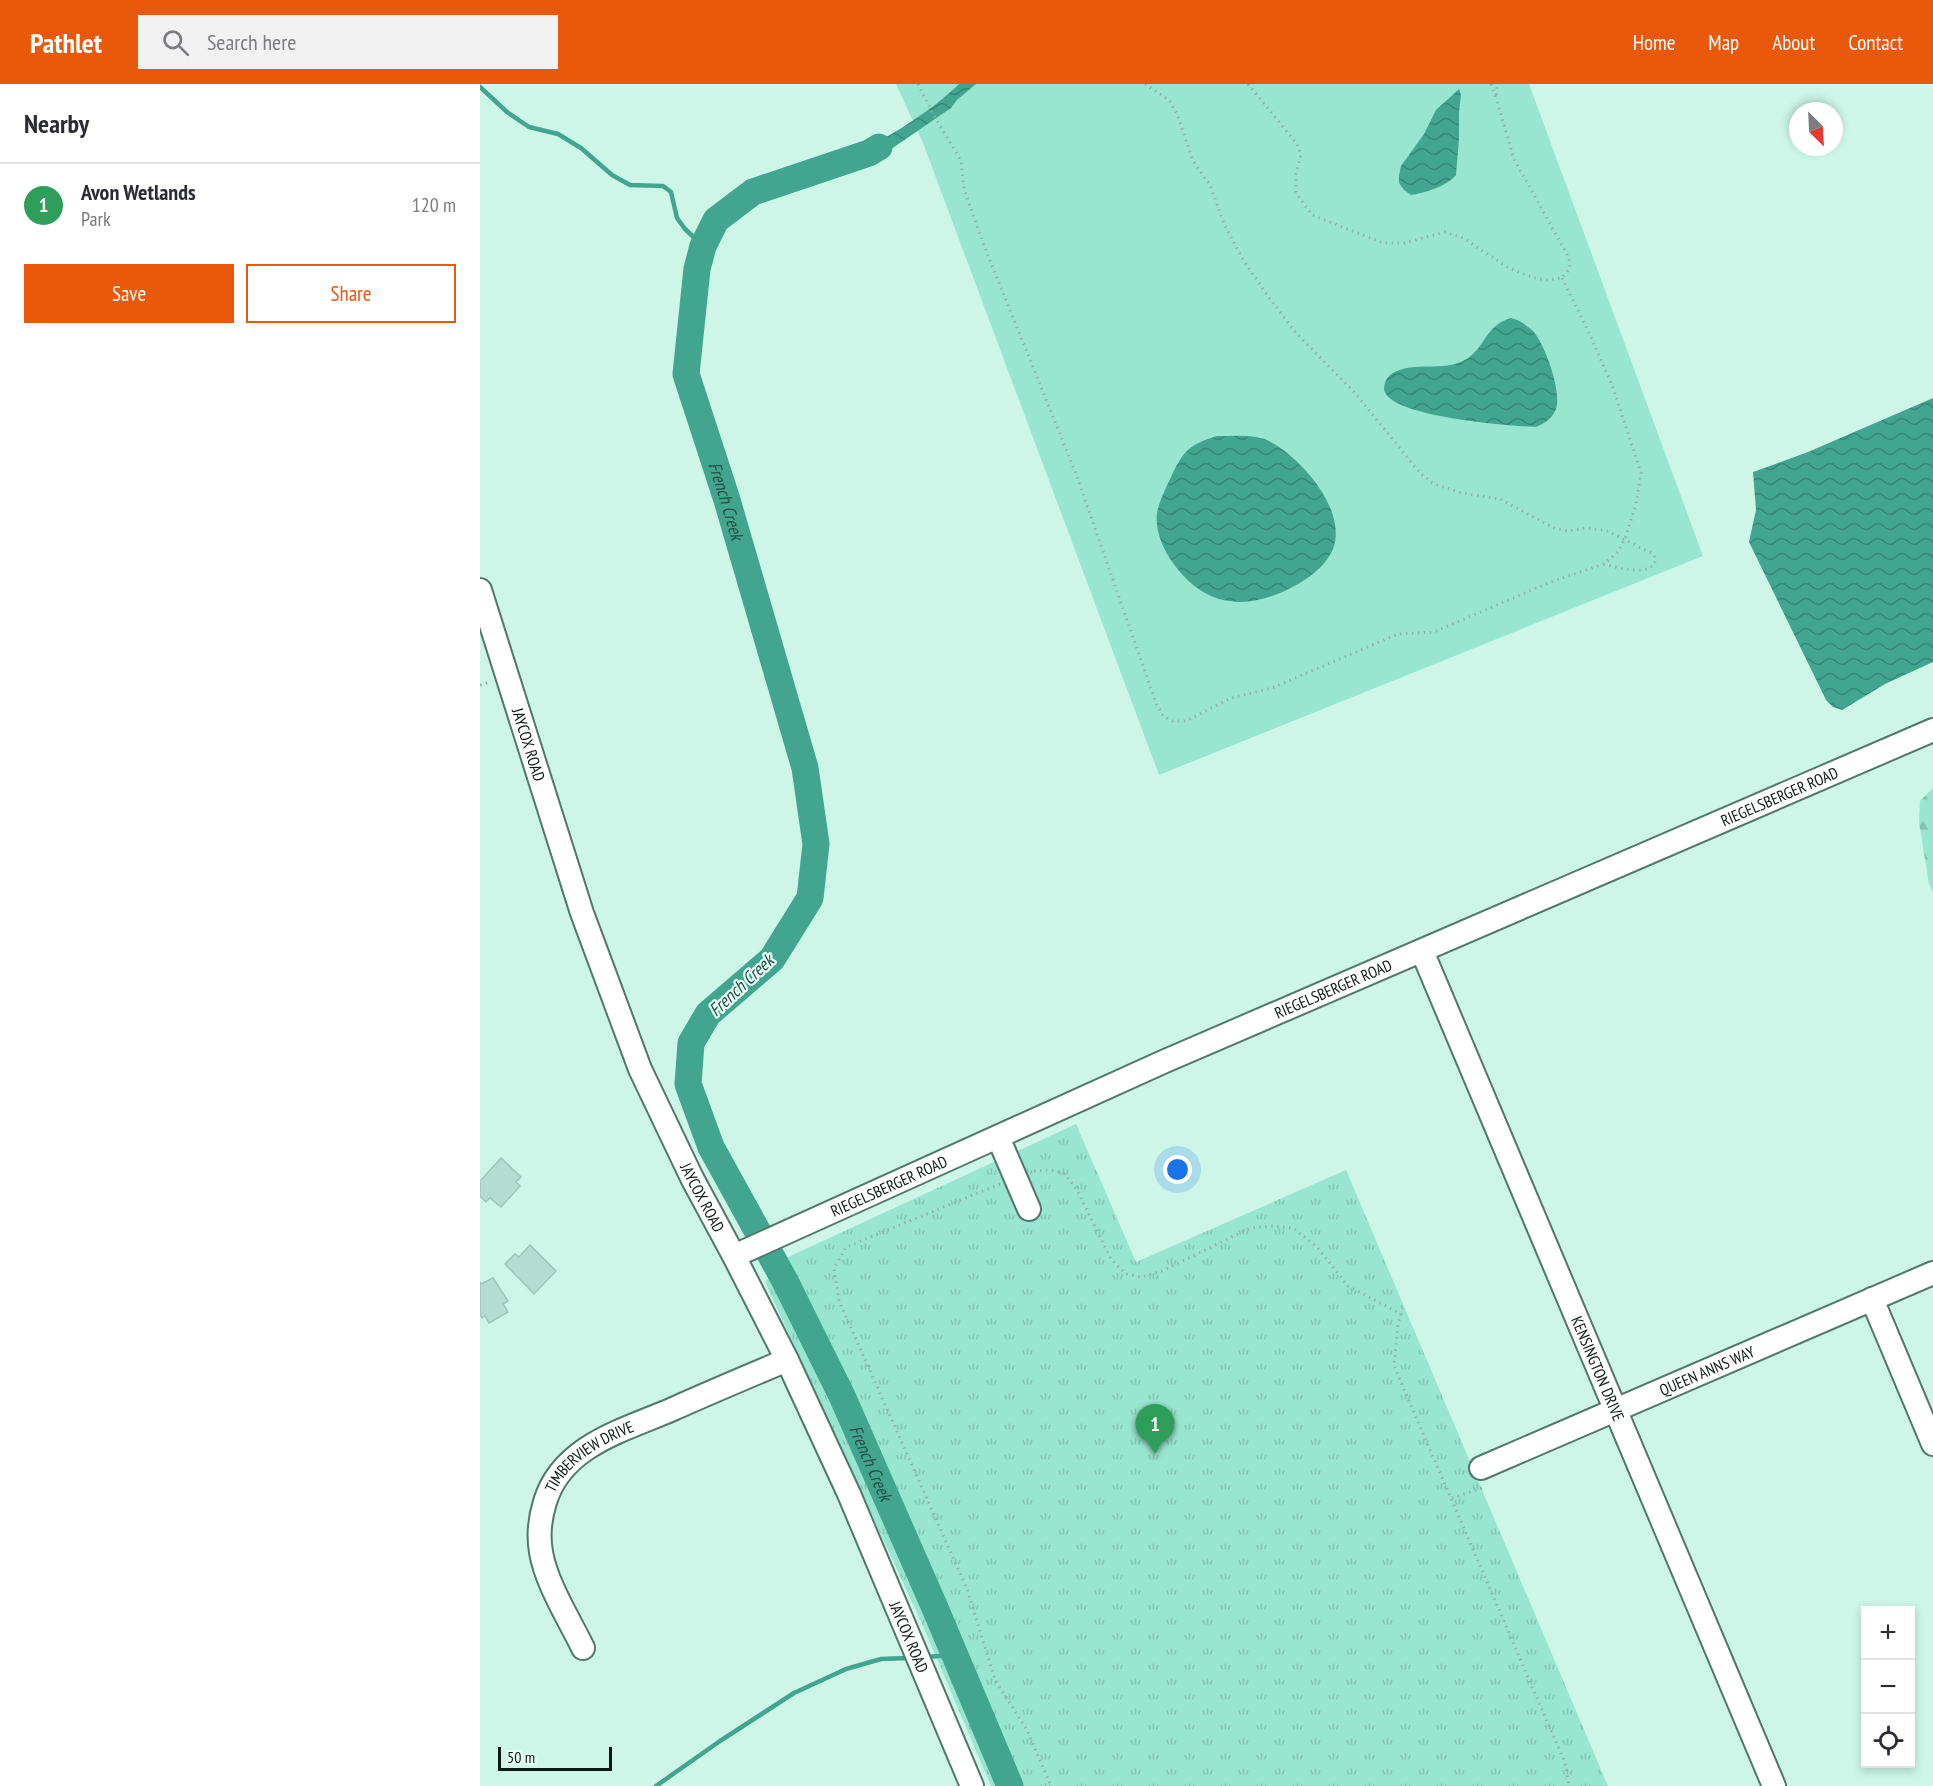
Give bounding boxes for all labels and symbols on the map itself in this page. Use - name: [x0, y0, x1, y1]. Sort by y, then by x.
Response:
- north arrow: [1789, 102, 1843, 156]
- water label: French Creek: [704, 459, 750, 544]
- street label: JAYCOX ROAD: [508, 705, 550, 783]
- street label: RIEGELSBERGER ROAD: [1718, 762, 1841, 830]
- water label: French Creek: [704, 948, 780, 1021]
- street label: RIEGELSBERGER ROAD: [1271, 955, 1395, 1023]
- street label: RIEGELSBERGER ROAD: [828, 1151, 950, 1221]
- your location: [1163, 1155, 1192, 1184]
- street label: JAYCOX ROAD: [676, 1159, 729, 1235]
- street label: KENSINGTON DRIVE: [1567, 1313, 1629, 1424]
- street label: QUEEN ANNS WAY: [1656, 1341, 1758, 1400]
- pin: 1: [1136, 1404, 1174, 1454]
- street label: TIMBERVIEW DRIVE: [540, 1416, 636, 1495]
- water label: French Creek: [845, 1421, 899, 1506]
- street label: JAYCOX ROAD: [885, 1597, 933, 1676]
- scale bar: [498, 1744, 612, 1772]

